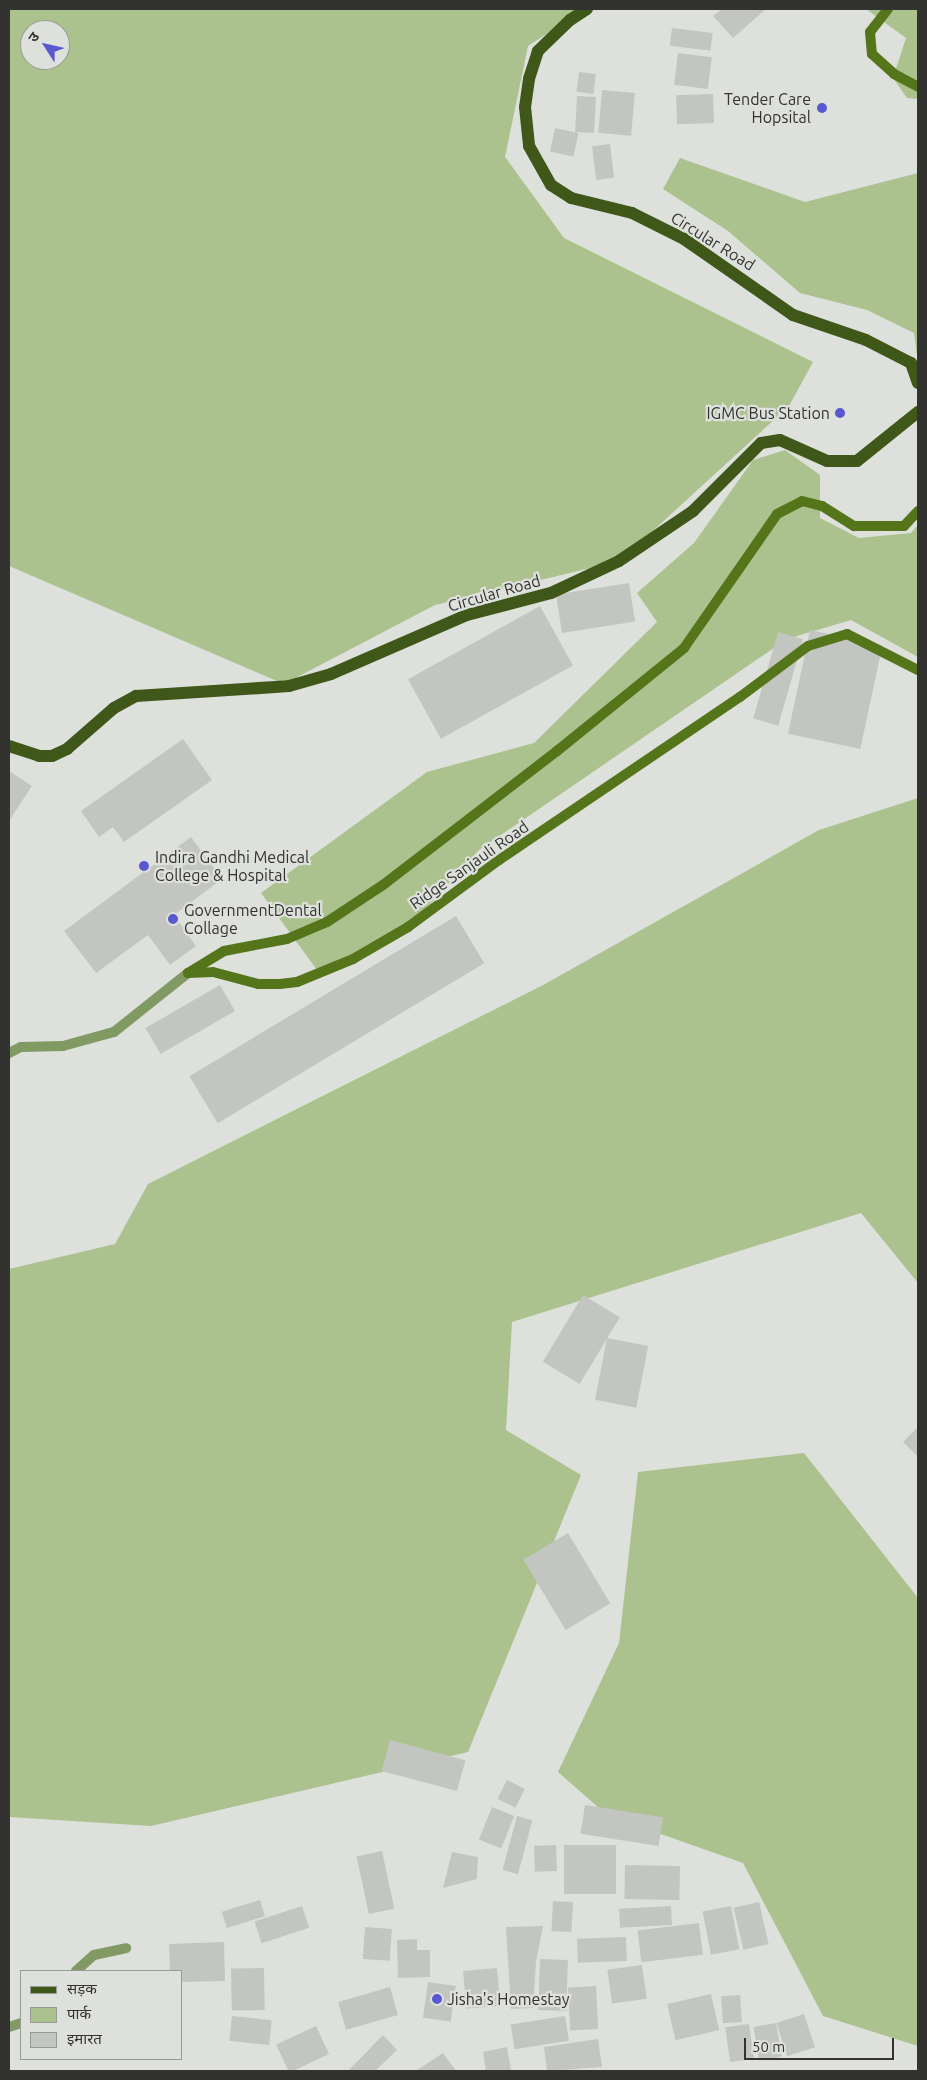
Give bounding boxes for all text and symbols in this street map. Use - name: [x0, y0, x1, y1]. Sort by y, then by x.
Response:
- north arrow: [20, 20, 70, 70]
- text: उ: [25, 29, 42, 45]
- place label: Tender Care Hopsital: [724, 89, 811, 127]
- marker: Tender Care Hopsital: [815, 101, 829, 115]
- street label: Circular Road: [667, 208, 759, 274]
- place label: IGMC Bus Station: [706, 403, 830, 423]
- marker: IGMC Bus Station: [834, 407, 846, 419]
- street label: Circular Road: [446, 571, 542, 615]
- street label: Ridge Sanjauli Road: [406, 817, 532, 913]
- place label: Indira Gandhi Medical College & Hospital: [155, 847, 309, 885]
- marker: Indira Gandhi Medical College & Hospital: [137, 859, 151, 873]
- place label: GovernmentDental Collage: [184, 900, 322, 938]
- marker: GovernmentDental Collage: [166, 912, 180, 926]
- legend: [20, 1970, 182, 2060]
- text: सड़क: [67, 1980, 97, 1997]
- place label: Jisha's Homestay: [447, 1989, 570, 2009]
- marker: Jisha's Homestay: [431, 1993, 443, 2005]
- text: पार्क: [67, 2005, 91, 2022]
- scale bar: [747, 2028, 897, 2060]
- text: इमारत: [67, 2030, 102, 2047]
- text: 50 m: [752, 2038, 785, 2055]

